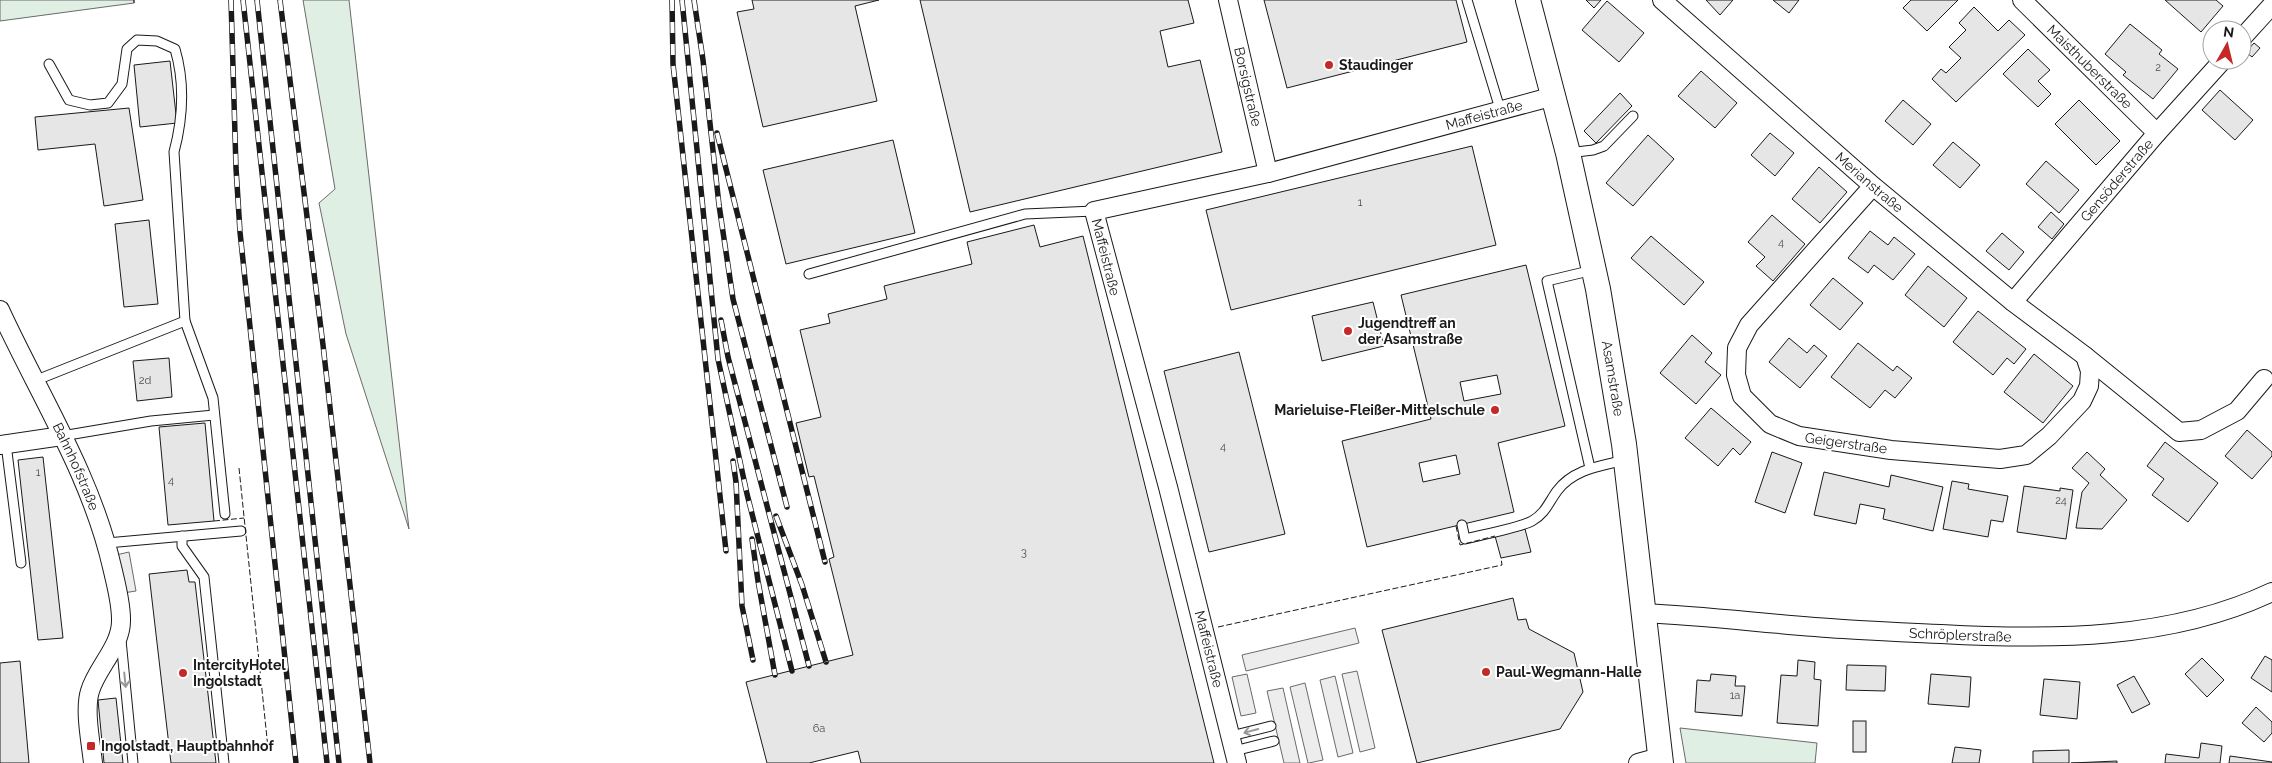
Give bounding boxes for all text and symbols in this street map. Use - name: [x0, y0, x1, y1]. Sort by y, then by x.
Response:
- north arrow: [2202, 20, 2252, 70]
- street label: Maisthuberstraße: [2044, 21, 2135, 112]
- text: N: [2222, 23, 2235, 41]
- street label: Borsigstraße: [1231, 45, 1265, 128]
- place label: Staudinger: [1339, 57, 1414, 73]
- marker: Staudinger: [1323, 59, 1335, 71]
- house number: 2: [2155, 61, 2161, 74]
- street label: Maffeistraße: [1444, 97, 1524, 133]
- street label: Gensöderstraße: [2077, 136, 2156, 225]
- street label: Merianstraße: [1832, 149, 1906, 216]
- house number: 1: [1358, 196, 1363, 209]
- street label: Maffeistraße: [1089, 217, 1123, 297]
- house number: 4: [1778, 236, 1784, 249]
- place label: Jugendtreff an der Asamstraße: [1358, 315, 1463, 347]
- marker: Jugendtreff an der Asamstraße: [1342, 325, 1354, 337]
- street label: Asamstraße: [1599, 339, 1627, 417]
- house number: 2d: [139, 374, 151, 387]
- place label: Marieluise-Fleißer-Mittelschule: [1274, 402, 1486, 418]
- marker: Marieluise-Fleißer-Mittelschule: [1489, 404, 1501, 416]
- street label: Bahnhofstraße: [49, 420, 102, 512]
- street label: Geigerstraße: [1804, 429, 1888, 457]
- house number: 4: [1220, 440, 1226, 453]
- house number: 1: [36, 466, 41, 479]
- house number: 4: [168, 474, 174, 487]
- house number: 24: [2055, 494, 2067, 507]
- house number: 3: [1021, 546, 1027, 559]
- street label: Maffeistraße: [1192, 609, 1226, 689]
- street label: Schröplerstraße: [1909, 625, 2012, 645]
- place label: IntercityHotel Ingolstadt: [193, 657, 286, 689]
- place label: Paul-Wegmann-Halle: [1496, 664, 1642, 680]
- marker: Paul-Wegmann-Halle: [1480, 666, 1492, 678]
- marker: IntercityHotel Ingolstadt: [177, 667, 189, 679]
- one-way arrow: [120, 672, 130, 688]
- house number: 1a: [1730, 689, 1740, 702]
- house number: 6a: [813, 722, 825, 735]
- one-way arrow: [1243, 727, 1259, 736]
- place label: Ingolstadt, Hauptbahnhof: [101, 738, 274, 754]
- marker: Ingolstadt, Hauptbahnhof: [85, 740, 97, 752]

